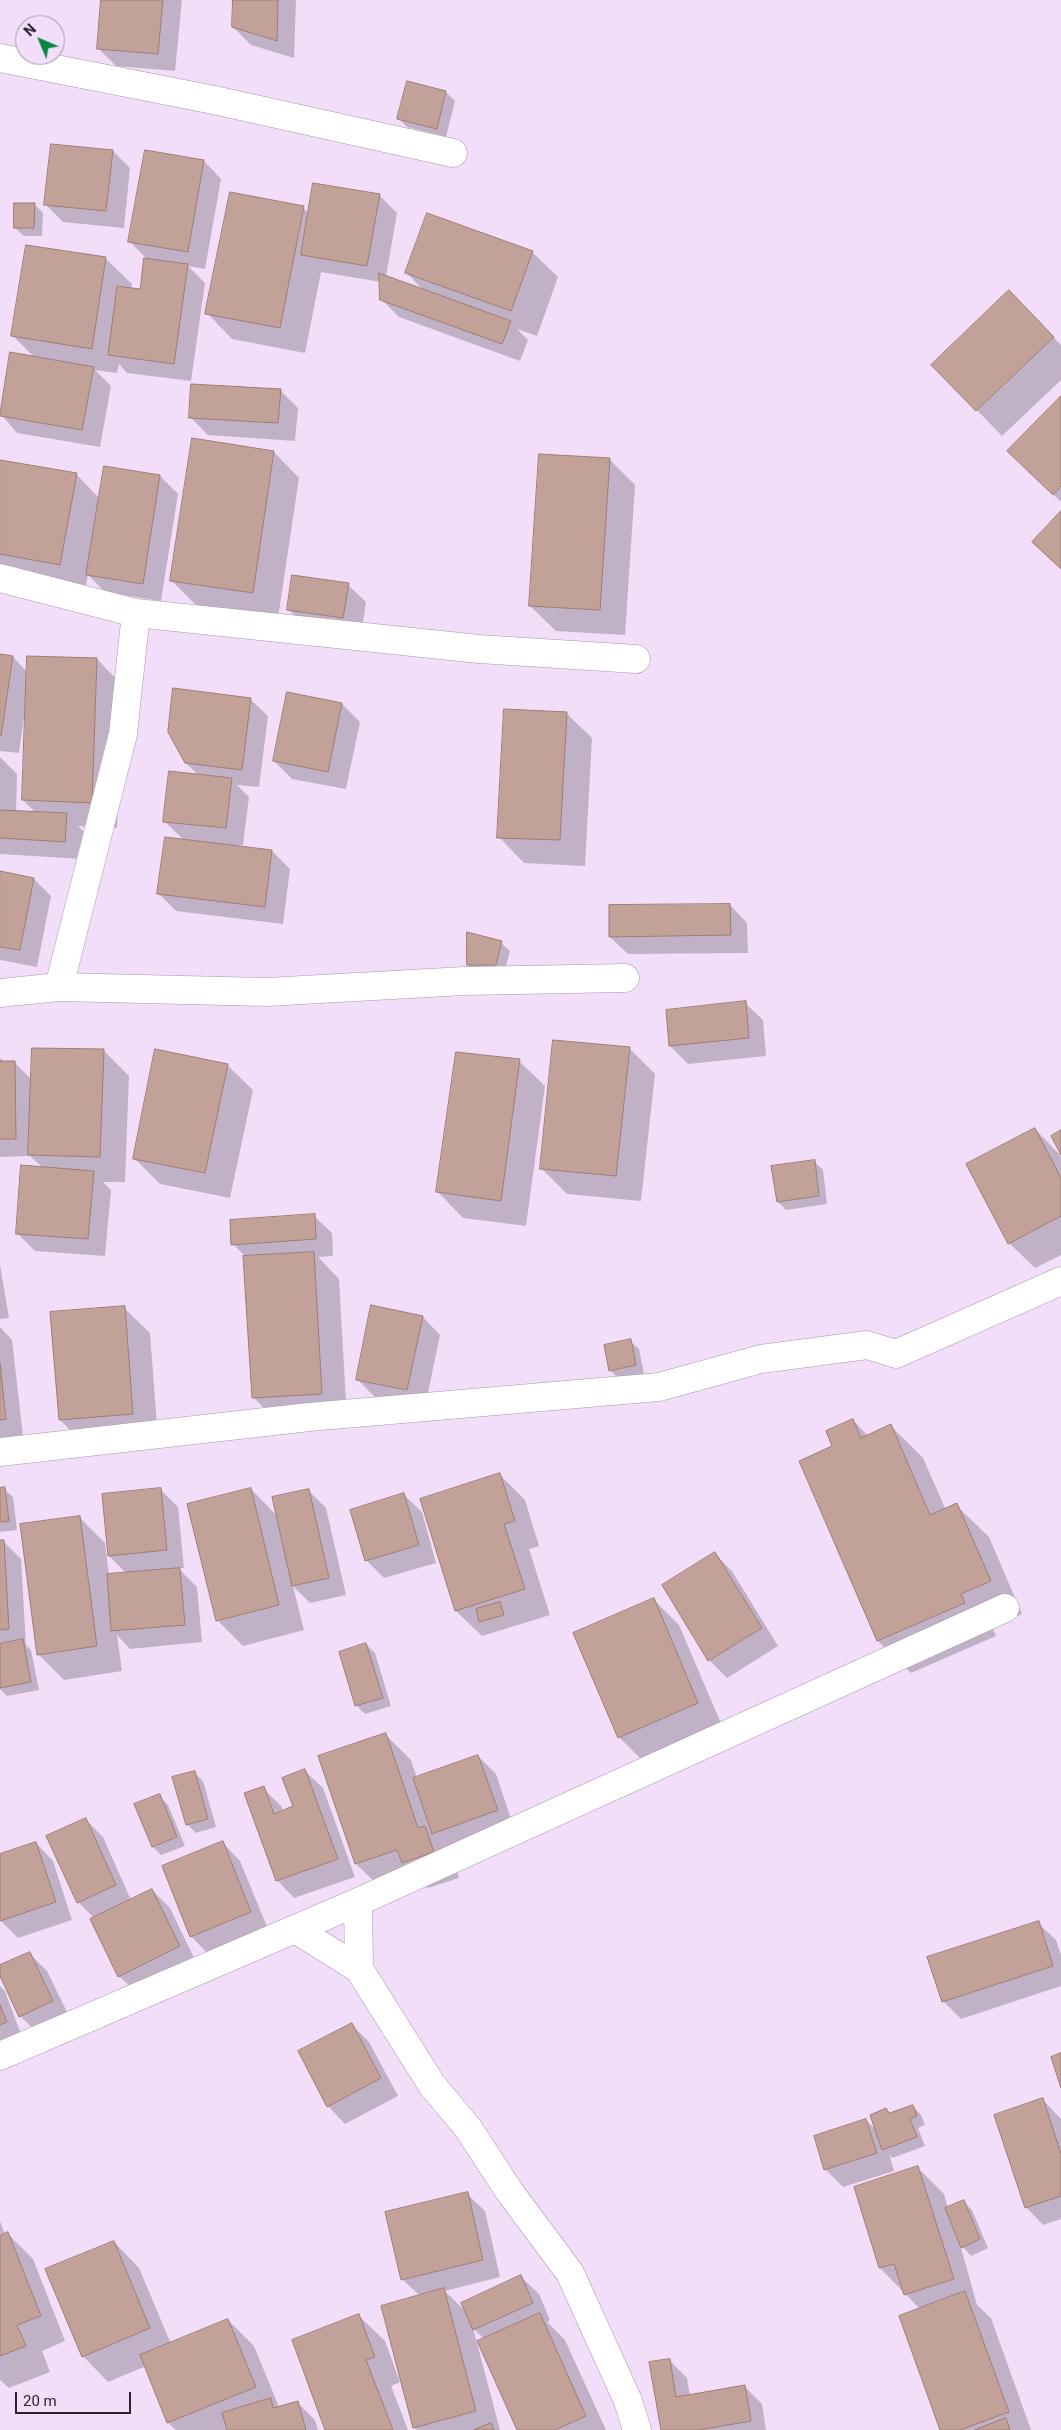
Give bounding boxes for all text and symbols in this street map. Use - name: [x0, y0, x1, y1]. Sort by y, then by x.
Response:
- north arrow: [15, 15, 65, 65]
- text: N: [21, 21, 39, 39]
- scale bar: [18, 2382, 134, 2414]
- text: 20 m: [23, 2392, 57, 2410]

